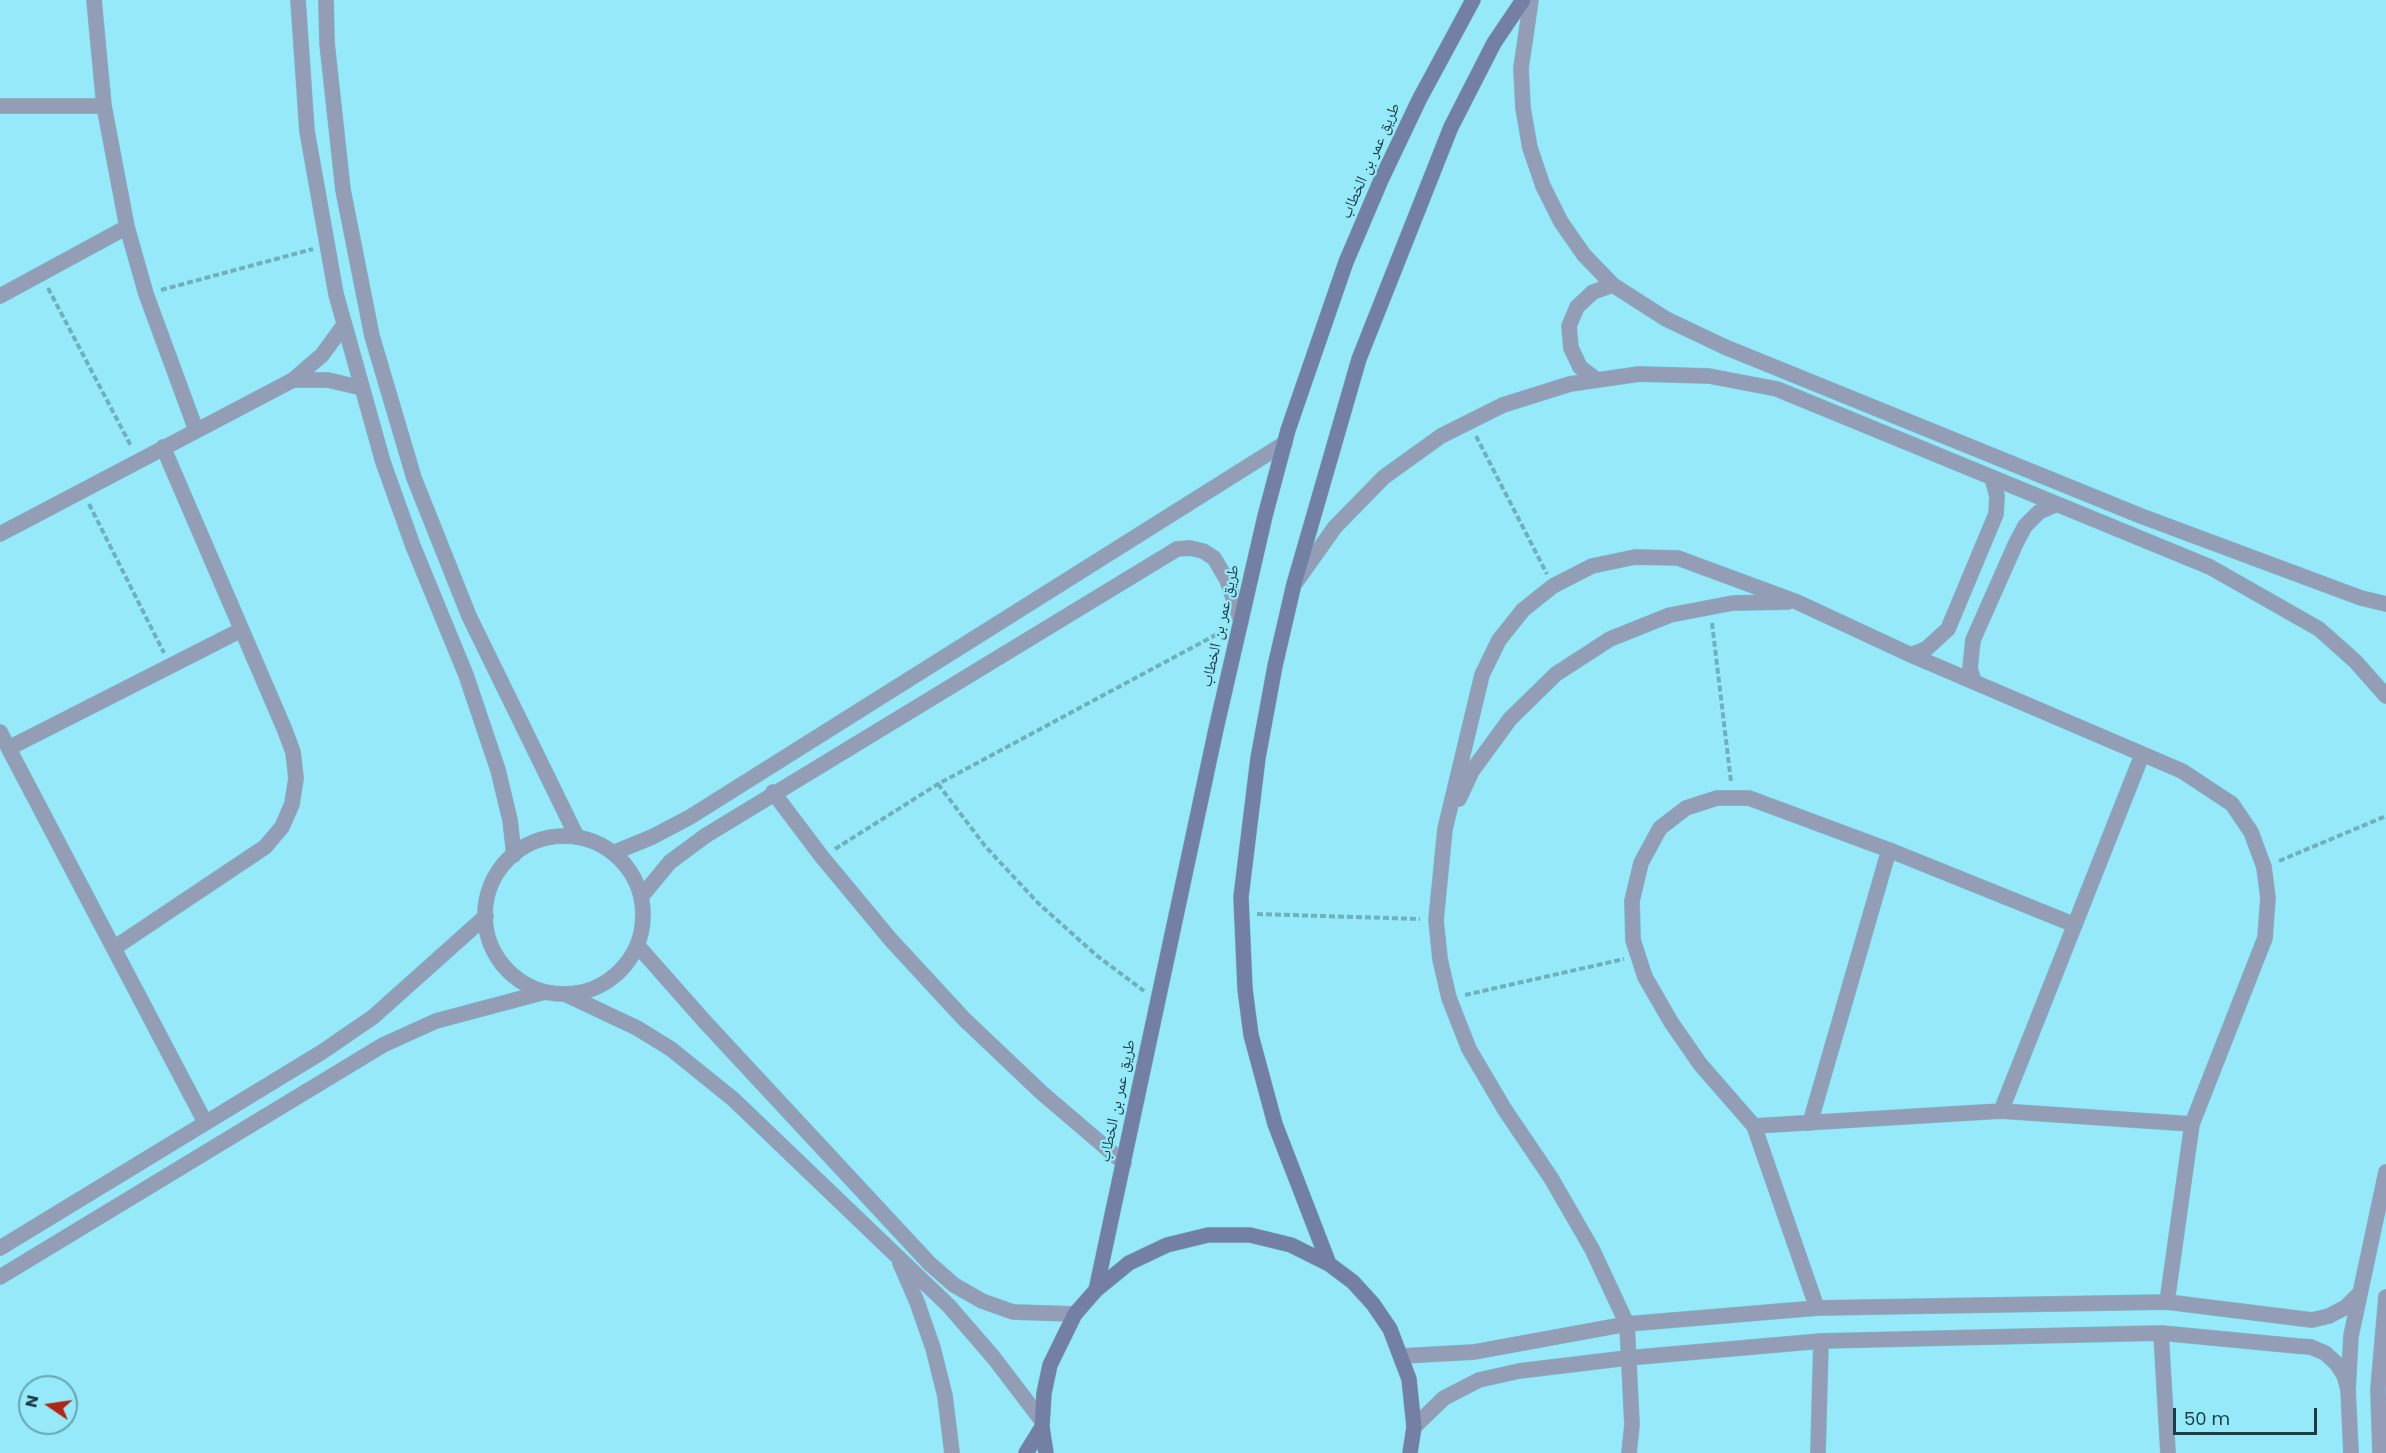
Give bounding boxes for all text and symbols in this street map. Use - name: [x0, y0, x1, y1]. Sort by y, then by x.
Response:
- street label: طريق عمر بن الخطاب: [1337, 100, 1405, 222]
- street label: طريق عمر بن الخطاب: [1198, 563, 1244, 689]
- street label: طريق عمر بن الخطاب: [1096, 1038, 1140, 1164]
- north arrow: [18, 1375, 78, 1435]
- text: N: [19, 1393, 44, 1410]
- scale bar: [2176, 1396, 2320, 1434]
- text: 50 m: [2184, 1406, 2230, 1431]

